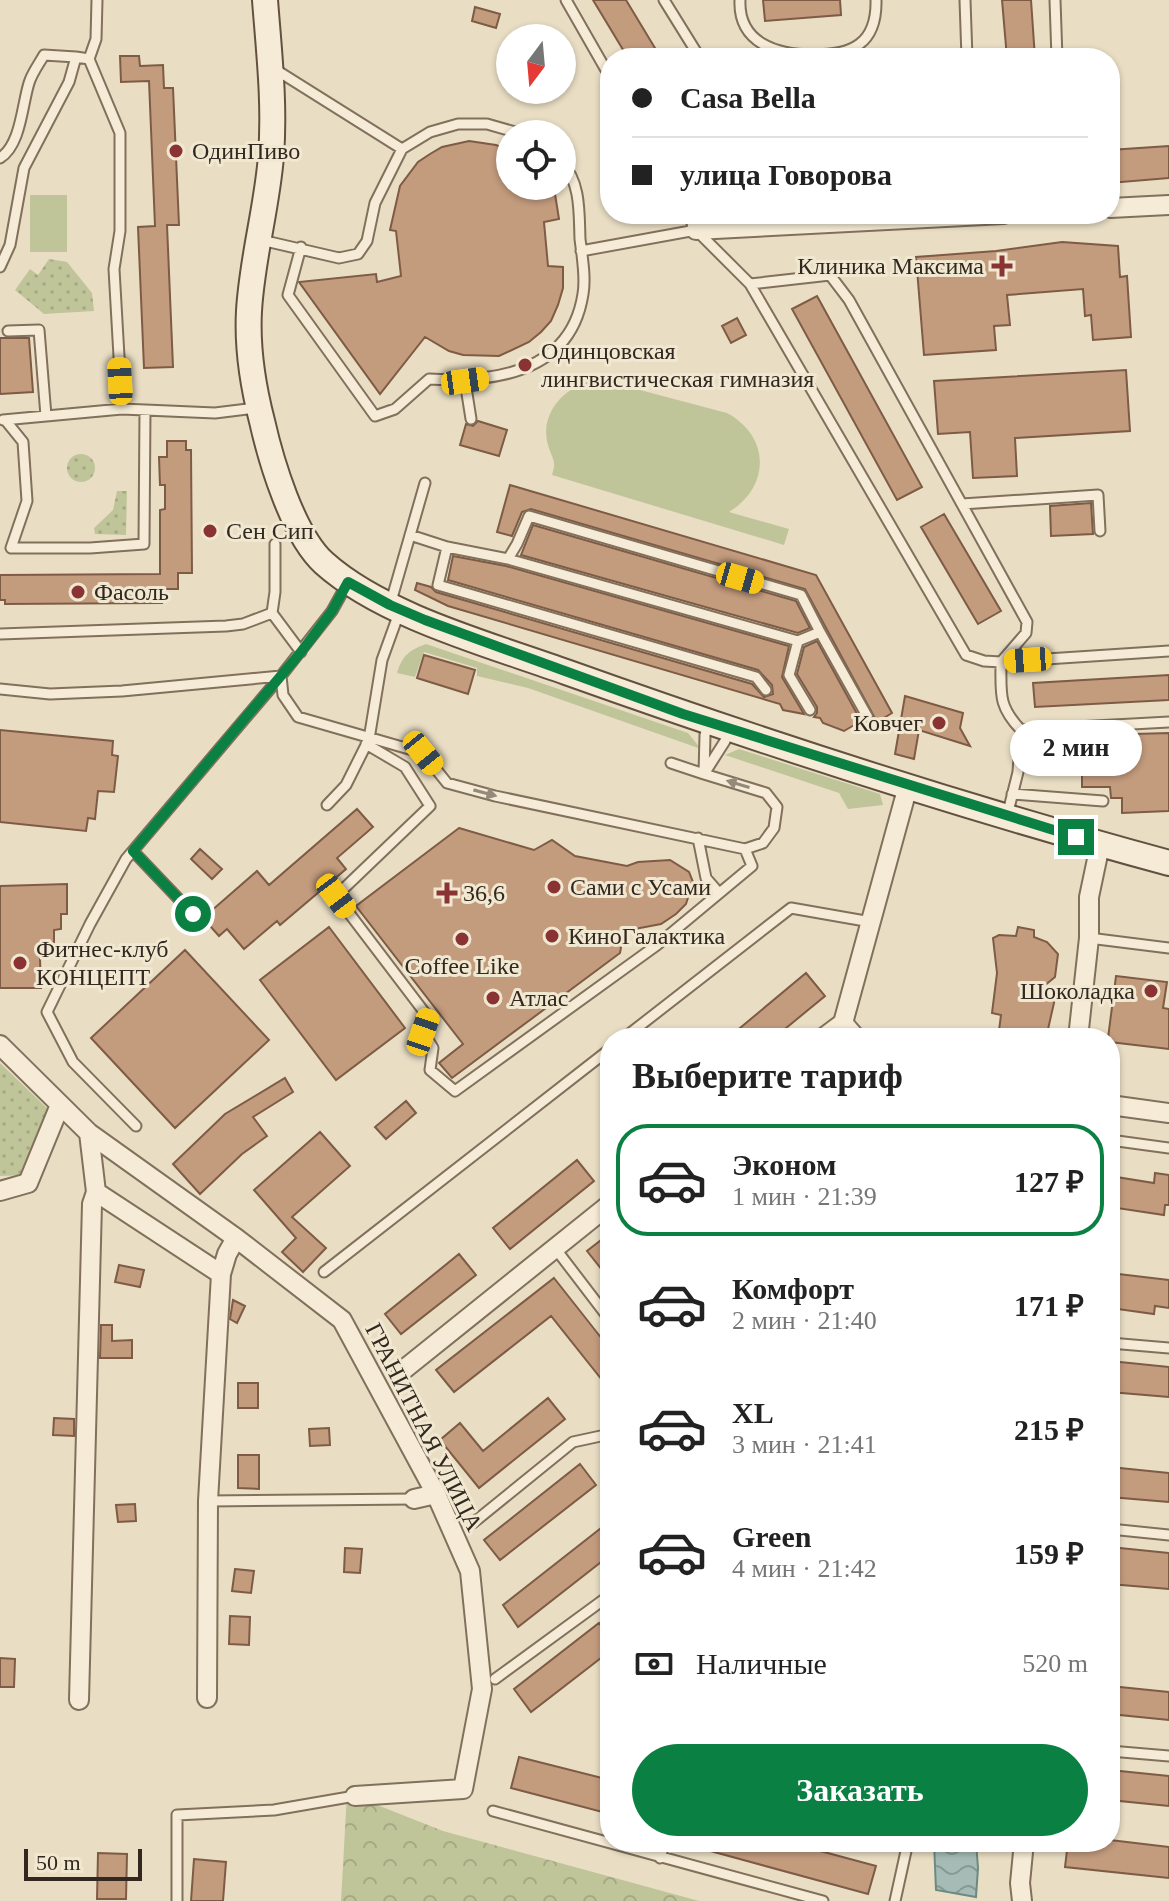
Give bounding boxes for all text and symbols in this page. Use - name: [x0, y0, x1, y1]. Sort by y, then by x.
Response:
- north arrow: [496, 24, 576, 104]
- map controls: [496, 24, 576, 200]
- text: Casa Bella: [680, 81, 816, 114]
- button: locate: [496, 120, 576, 200]
- place label: ОдинПиво: [192, 138, 300, 164]
- marker: ОдинПиво: [167, 142, 185, 160]
- text: улица Говорова: [680, 158, 892, 191]
- place label: Клиника Максима: [797, 253, 984, 279]
- marker: Клиника Максима: [991, 255, 1013, 277]
- place label: Одинцовская лингвистическая гимназия: [541, 338, 814, 392]
- car: [107, 356, 133, 406]
- marker: Одинцовская лингвистическая гимназия: [516, 356, 534, 374]
- car: [440, 366, 490, 396]
- place label: Сен Сип: [226, 518, 314, 544]
- marker: Сен Сип: [201, 522, 219, 540]
- car: [714, 560, 766, 596]
- place label: Фасоль: [94, 579, 169, 605]
- marker: Фасоль: [69, 583, 87, 601]
- car: [1003, 646, 1053, 674]
- place label: Ковчег: [853, 710, 923, 736]
- marker: Ковчег: [930, 714, 948, 732]
- callout: 2 мин: [1010, 721, 1142, 777]
- car: [399, 727, 447, 779]
- text: 2 мин: [1042, 733, 1110, 762]
- one-way arrow: [725, 778, 749, 790]
- one-way arrow: [473, 788, 498, 800]
- route end: [1058, 819, 1094, 855]
- car: [312, 870, 360, 922]
- place label: Сами с Усами: [570, 874, 711, 900]
- marker: Сами с Усами: [545, 878, 563, 896]
- place label: 36,6: [463, 880, 505, 906]
- marker: 36,6: [438, 884, 456, 902]
- route start: [175, 896, 211, 932]
- place label: КиноГалактика: [568, 923, 725, 949]
- marker: КиноГалактика: [543, 927, 561, 945]
- marker: Coffee Like: [453, 930, 471, 948]
- place label: Фитнес-клуб КОНЦЕПТ: [36, 936, 169, 990]
- place label: Coffee Like: [405, 953, 519, 979]
- marker: Фитнес-клуб КОНЦЕПТ: [11, 954, 29, 972]
- place label: Шоколадка: [1020, 978, 1135, 1004]
- marker: Шоколадка: [1142, 982, 1160, 1000]
- place label: Атлас: [509, 985, 568, 1011]
- marker: Атлас: [484, 989, 502, 1007]
- car: [404, 1005, 442, 1059]
- text: Выберите тариф: [632, 1056, 903, 1096]
- icon: car: [636, 1144, 708, 1216]
- text: Эконом: [732, 1148, 836, 1181]
- text: 127 ₽: [1014, 1165, 1084, 1198]
- text: 1 мин · 21:39: [732, 1182, 877, 1211]
- icon: car: [636, 1268, 708, 1340]
- text: Комфорт: [732, 1272, 854, 1305]
- text: 171 ₽: [1014, 1289, 1084, 1322]
- text: 2 мин · 21:40: [732, 1306, 877, 1335]
- street label: ГРАНИТНАЯ УЛИЦА: [360, 1319, 488, 1536]
- icon: car: [636, 1392, 708, 1464]
- text: XL: [732, 1396, 774, 1429]
- text: 215 ₽: [1014, 1413, 1084, 1446]
- text: 3 мин · 21:41: [732, 1430, 877, 1459]
- icon: car: [636, 1516, 708, 1588]
- text: Green: [732, 1520, 811, 1553]
- text: 159 ₽: [1014, 1537, 1084, 1570]
- text: 4 мин · 21:42: [732, 1554, 877, 1583]
- icon: cash: [632, 1642, 676, 1686]
- text: Наличные: [696, 1647, 827, 1680]
- text: 520 m: [1022, 1649, 1088, 1678]
- button: Заказать: [632, 1744, 1088, 1836]
- scale bar: [24, 1845, 142, 1881]
- text: 50 m: [36, 1850, 81, 1875]

